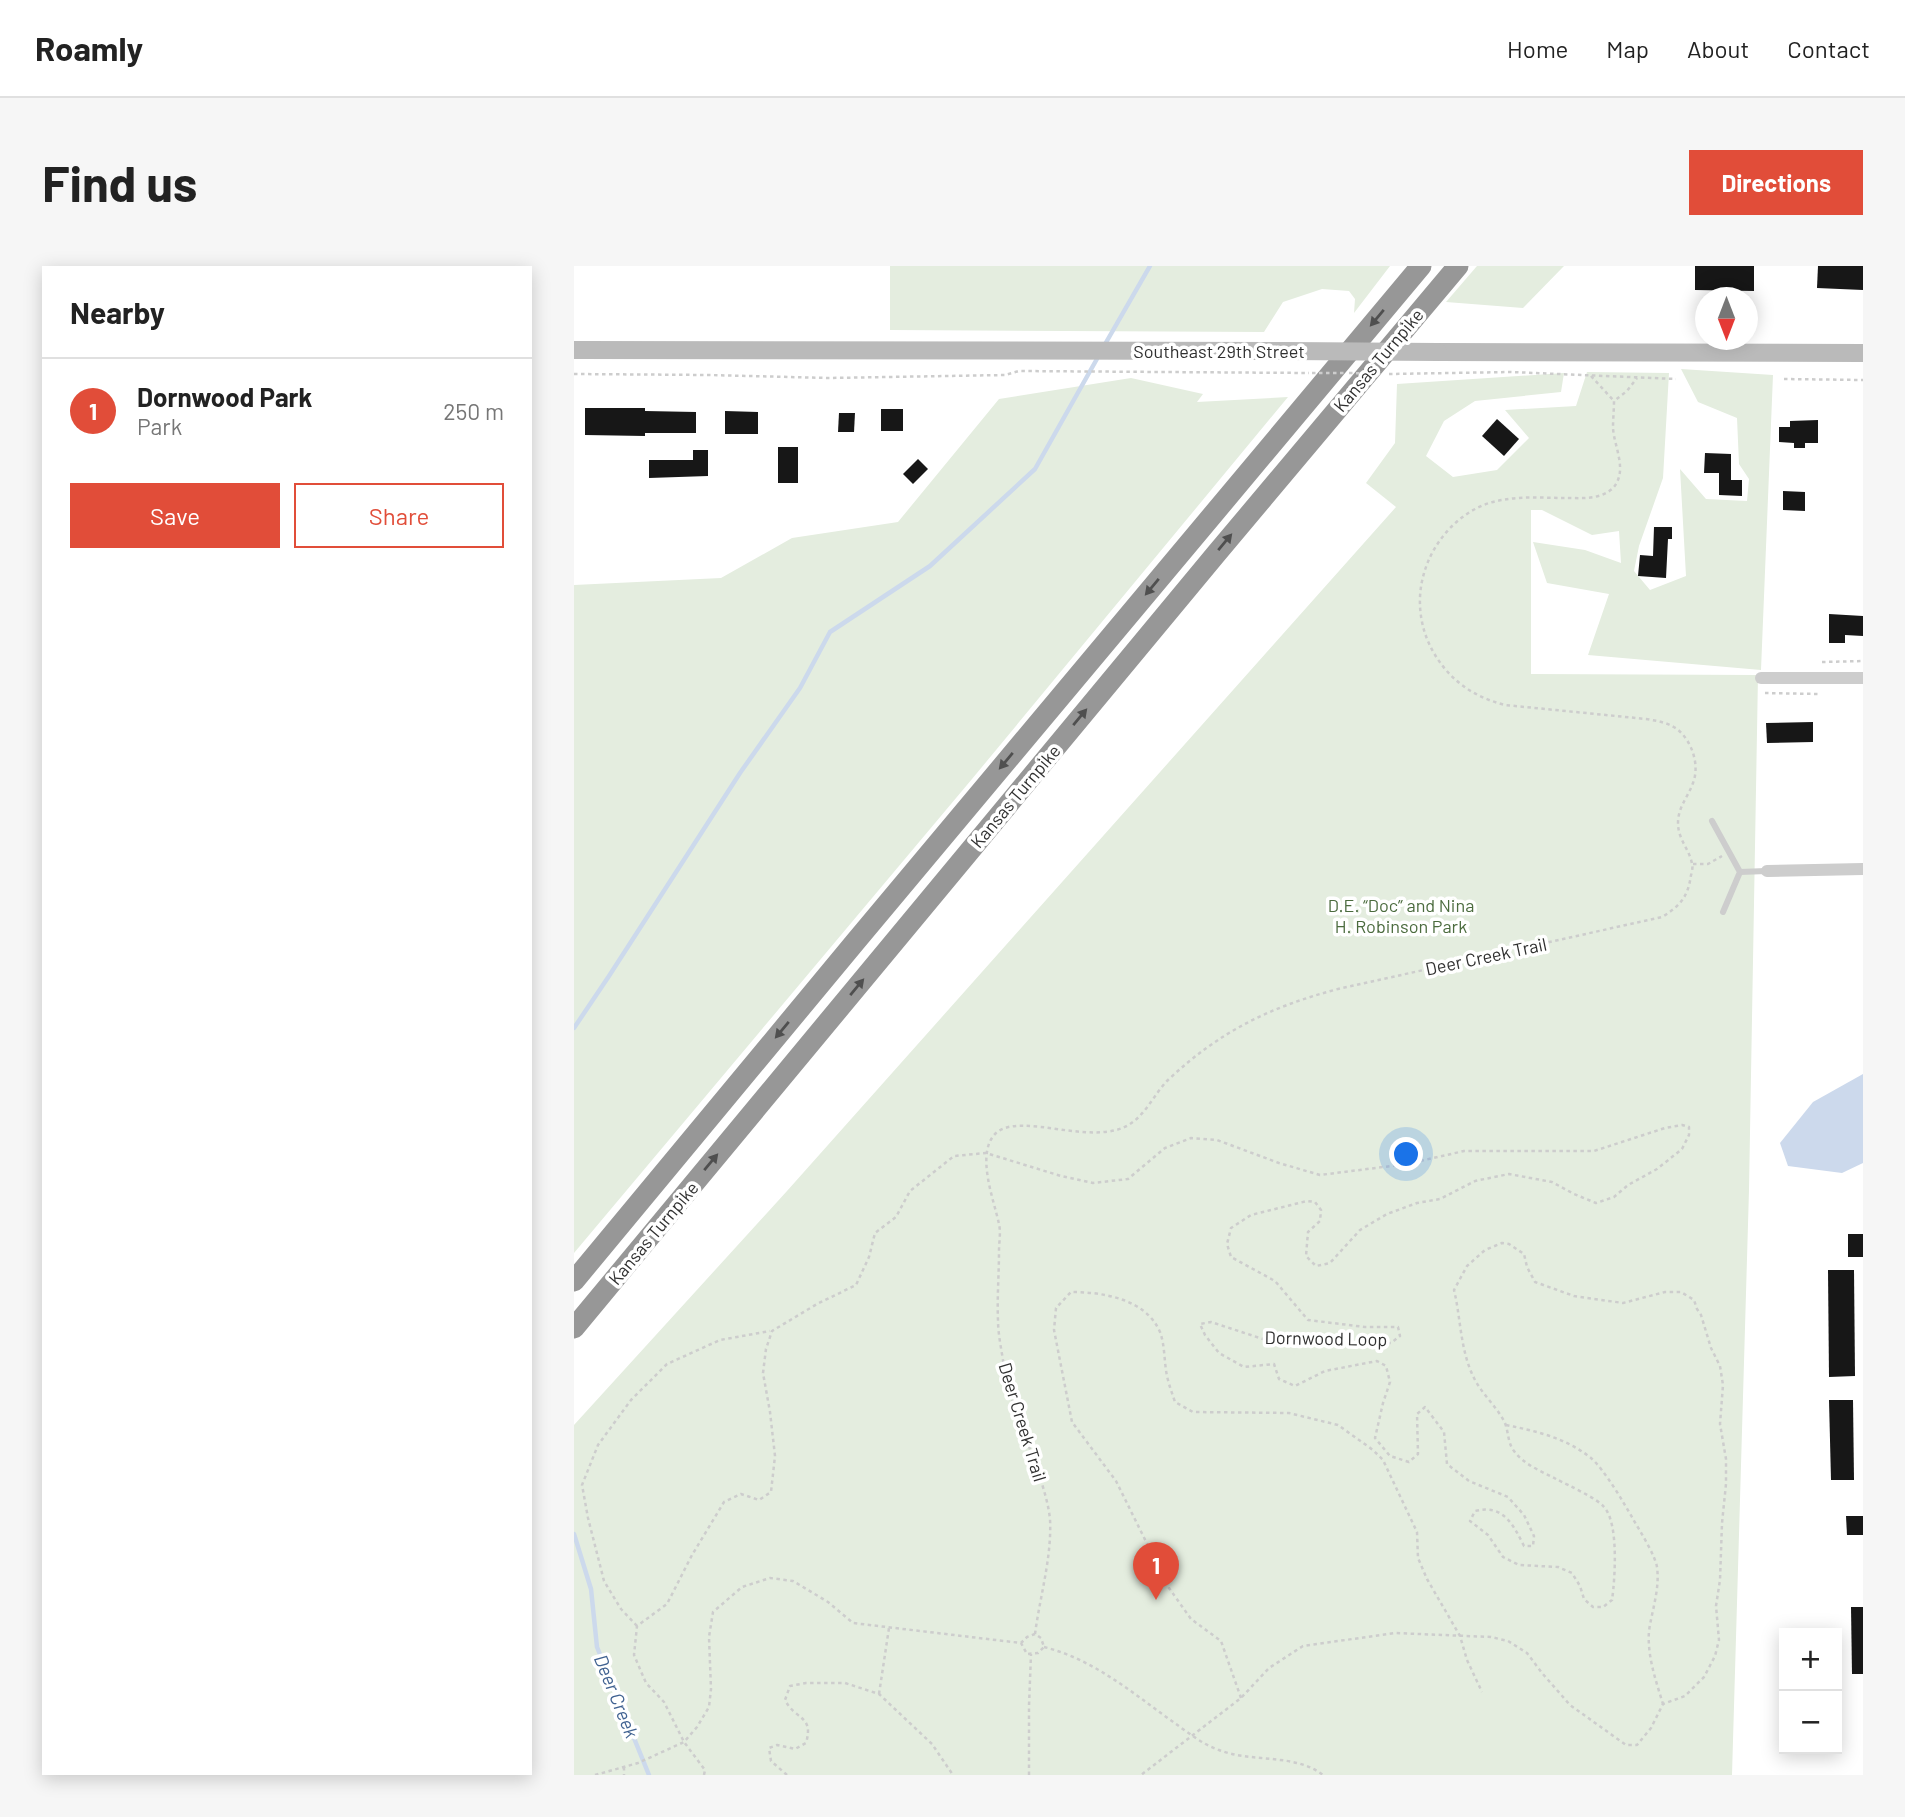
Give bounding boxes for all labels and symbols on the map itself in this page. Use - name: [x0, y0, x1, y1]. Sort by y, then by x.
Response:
- north arrow: [1695, 287, 1758, 350]
- street label: Kansas Turnpike: [1328, 304, 1428, 416]
- one-way arrow: [1369, 309, 1384, 327]
- street label: Southeast 29th Street: [1133, 340, 1305, 362]
- one-way arrow: [1217, 534, 1232, 551]
- one-way arrow: [1145, 578, 1160, 595]
- one-way arrow: [1072, 709, 1087, 726]
- street label: Kansas Turnpike: [965, 740, 1065, 852]
- one-way arrow: [999, 752, 1014, 770]
- park label: D.E. “Doc” and Nina H. Robinson Park: [1328, 894, 1474, 937]
- street label: Deer Creek Trail: [1423, 932, 1549, 980]
- one-way arrow: [849, 978, 864, 996]
- one-way arrow: [775, 1022, 790, 1039]
- your location: [1389, 1137, 1423, 1171]
- one-way arrow: [704, 1153, 719, 1171]
- street label: Kansas Turnpike: [603, 1177, 703, 1289]
- street label: Dornwood Loop: [1265, 1326, 1387, 1350]
- street label: Deer Creek Trail: [994, 1360, 1052, 1484]
- pin: 1: [1133, 1542, 1179, 1600]
- water label: Deer Creek: [590, 1651, 644, 1742]

